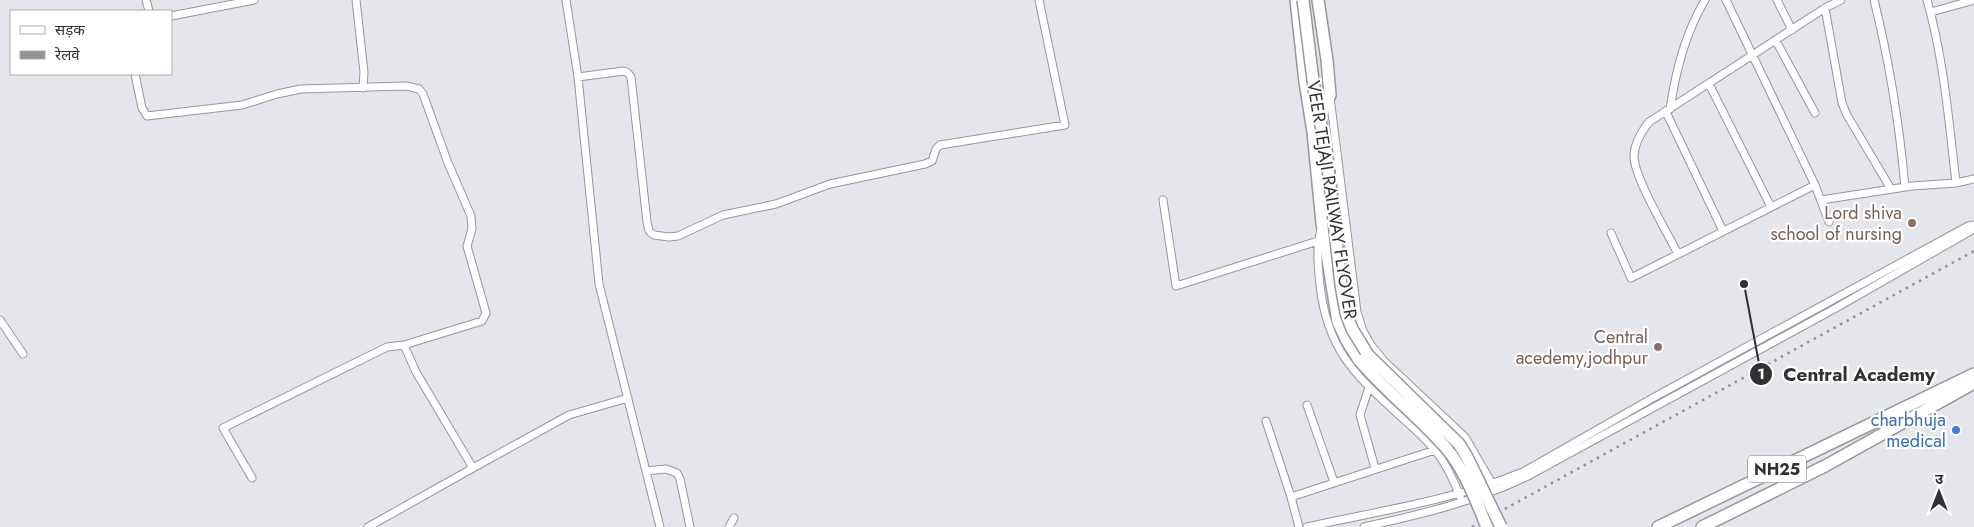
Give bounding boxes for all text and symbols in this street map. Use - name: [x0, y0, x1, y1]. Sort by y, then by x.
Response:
- legend: [10, 10, 172, 75]
- text: सड़क: [55, 19, 85, 41]
- text: रेलवे: [54, 44, 80, 66]
- street label: VEER TEJAJI RAILWAY FLYOVER: [1300, 79, 1364, 321]
- place label: Lord shiva school of nursing: [1770, 200, 1902, 247]
- marker: Lord shiva school of nursing: [1906, 217, 1918, 229]
- place label: Central acedemy,jodhpur: [1516, 324, 1649, 371]
- marker: Central acedemy,jodhpur: [1652, 341, 1664, 353]
- callout: Central Academy: [1748, 357, 1945, 391]
- text: Central Academy: [1783, 361, 1936, 388]
- text: 1: [1757, 363, 1765, 385]
- place label: charbhuja medical: [1871, 407, 1946, 454]
- marker: charbhuja medical: [1950, 424, 1962, 436]
- road number: NH25: [1748, 456, 1806, 482]
- north arrow: [1914, 467, 1964, 517]
- text: उ: [1935, 469, 1944, 489]

